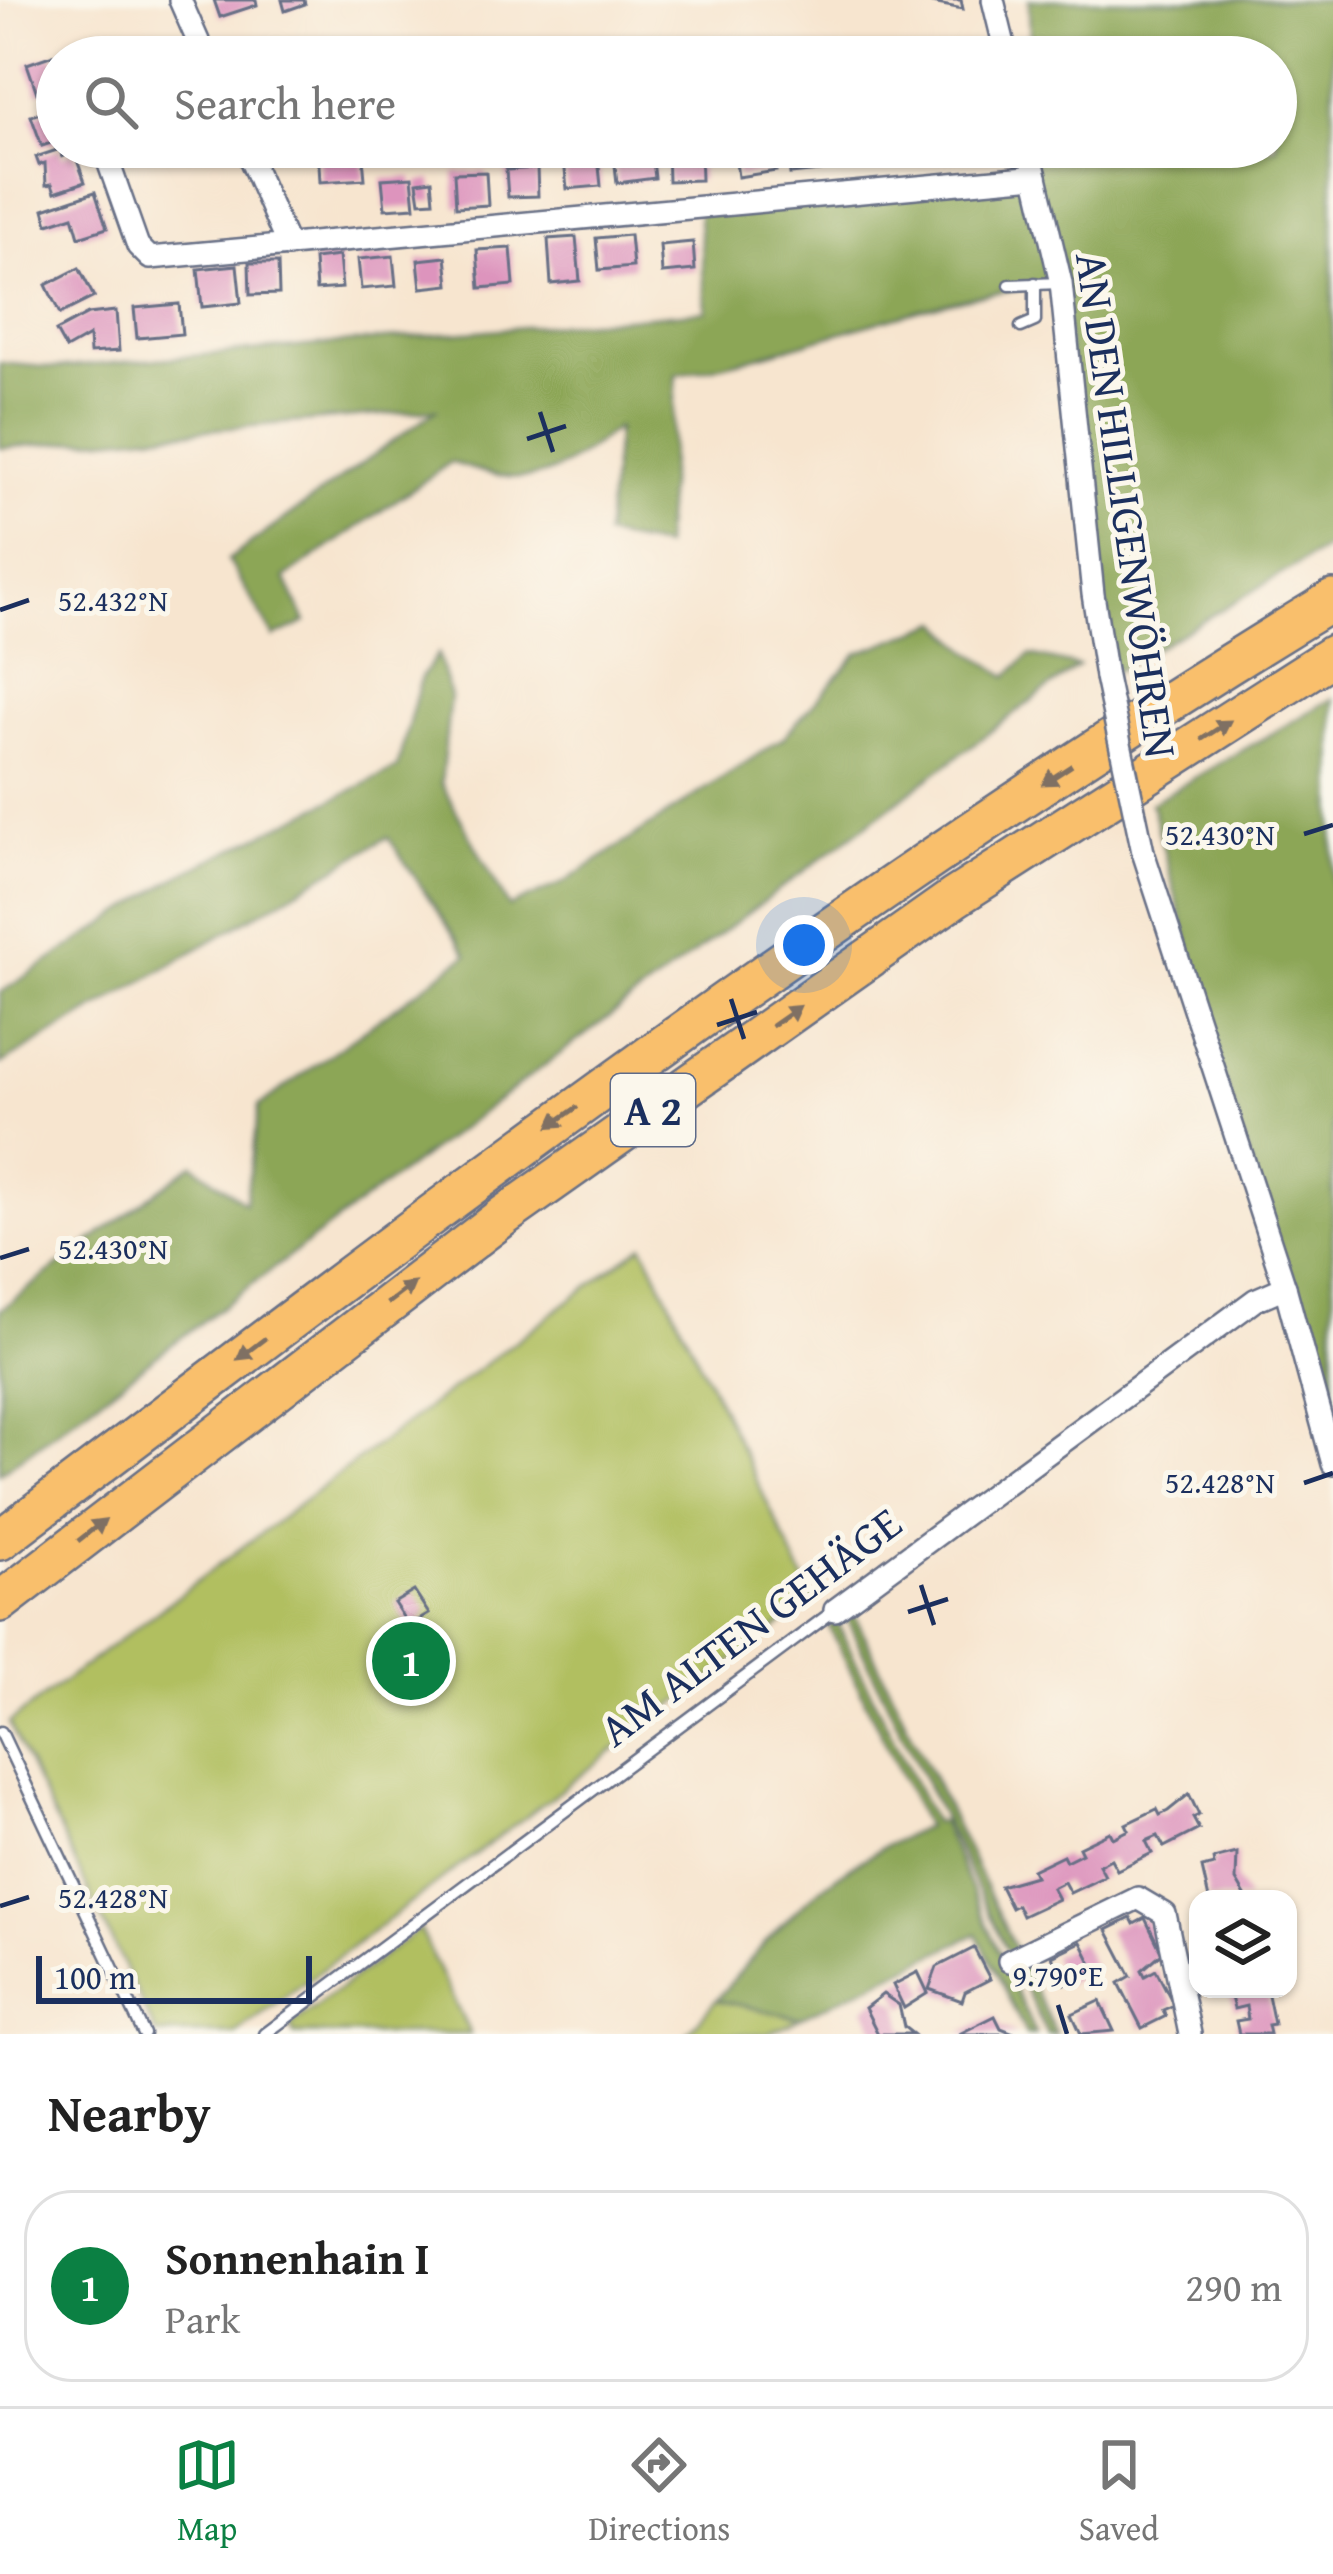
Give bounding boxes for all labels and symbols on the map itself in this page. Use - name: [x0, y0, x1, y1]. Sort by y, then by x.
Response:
- street label: AN DEN HILLIGENWÖHREN: [1060, 248, 1195, 762]
- text: 52.432°N: [58, 578, 168, 622]
- one-way arrow: [1199, 720, 1232, 742]
- one-way arrow: [1040, 764, 1073, 786]
- text: 52.430°N: [1165, 812, 1275, 856]
- your location: [774, 915, 834, 975]
- one-way arrow: [770, 1005, 802, 1029]
- road number: A 2: [611, 1074, 695, 1146]
- one-way arrow: [548, 1104, 580, 1128]
- text: 52.430°N: [58, 1226, 168, 1270]
- one-way arrow: [386, 1281, 417, 1305]
- one-way arrow: [235, 1337, 266, 1361]
- text: 52.428°N: [1165, 1460, 1275, 1504]
- street label: AM ALTEN GEHÄGE: [585, 1490, 914, 1761]
- one-way arrow: [77, 1518, 108, 1543]
- pin: 1: [372, 1616, 450, 1706]
- text: 52.428°N: [58, 1875, 168, 1919]
- scale bar: [36, 1950, 312, 2003]
- text: 9.790°E: [1013, 1953, 1103, 1997]

